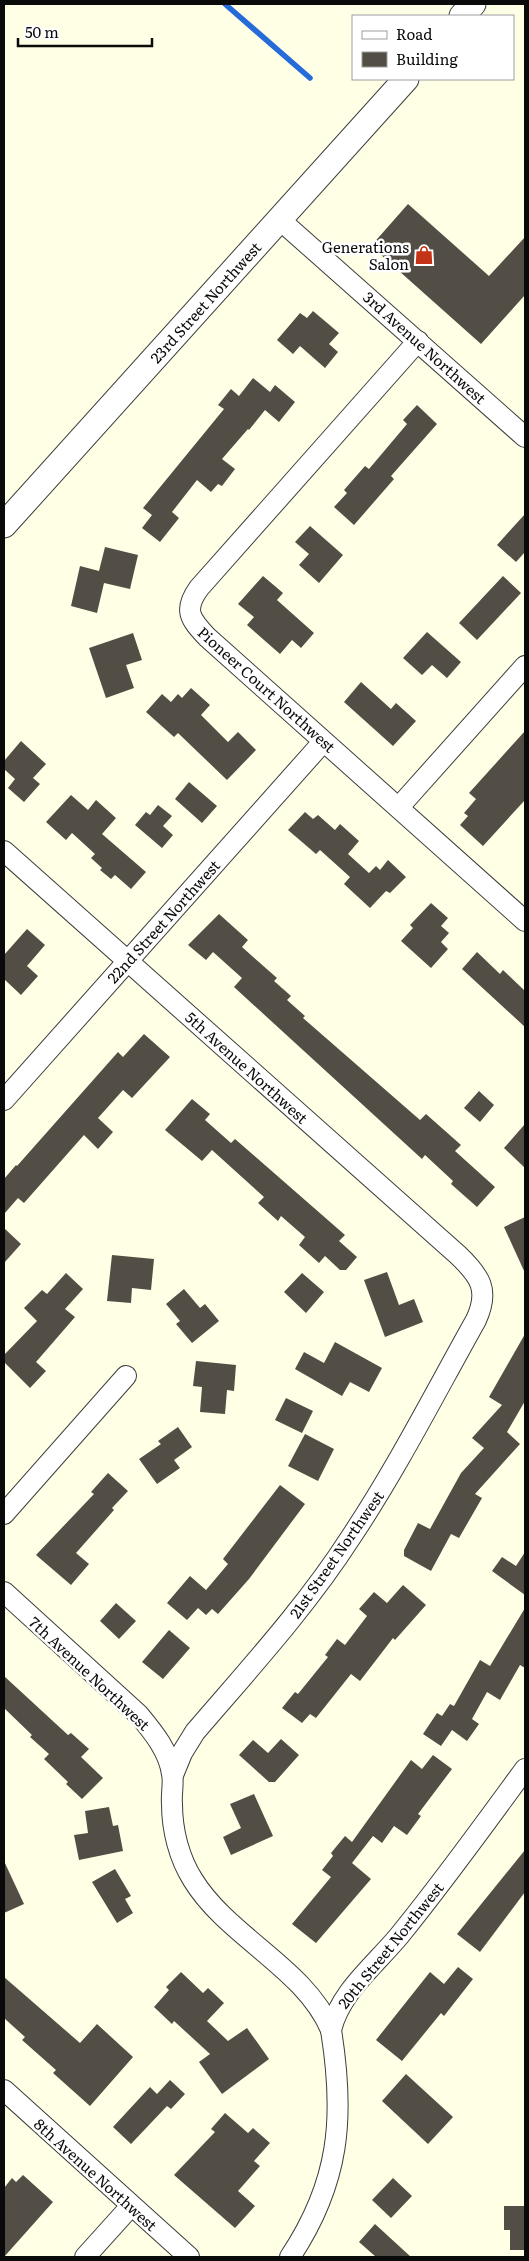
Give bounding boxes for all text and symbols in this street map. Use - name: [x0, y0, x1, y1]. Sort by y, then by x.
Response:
- scale bar: [18, 15, 151, 47]
- legend: [352, 15, 514, 80]
- text: 50 m: [25, 20, 59, 43]
- text: Road: [396, 22, 432, 45]
- text: Building: [396, 47, 458, 70]
- place label: Generations Salon: [322, 235, 409, 275]
- street label: 23rd Street Northwest: [144, 236, 266, 368]
- shop icon: Generations Salon: [413, 244, 435, 266]
- street label: 3rd Avenue Northwest: [358, 285, 492, 409]
- street label: Pioneer Court Northwest: [193, 621, 341, 757]
- street label: 22nd Street Northwest: [101, 854, 225, 988]
- street label: 5th Avenue Northwest: [181, 1006, 313, 1128]
- street label: 21st Street Northwest: [283, 1485, 389, 1623]
- street label: 7th Avenue Northwest: [24, 1611, 156, 1735]
- street label: 20th Street Northwest: [332, 1877, 448, 2013]
- street label: 8th Avenue Northwest: [29, 2112, 163, 2236]

